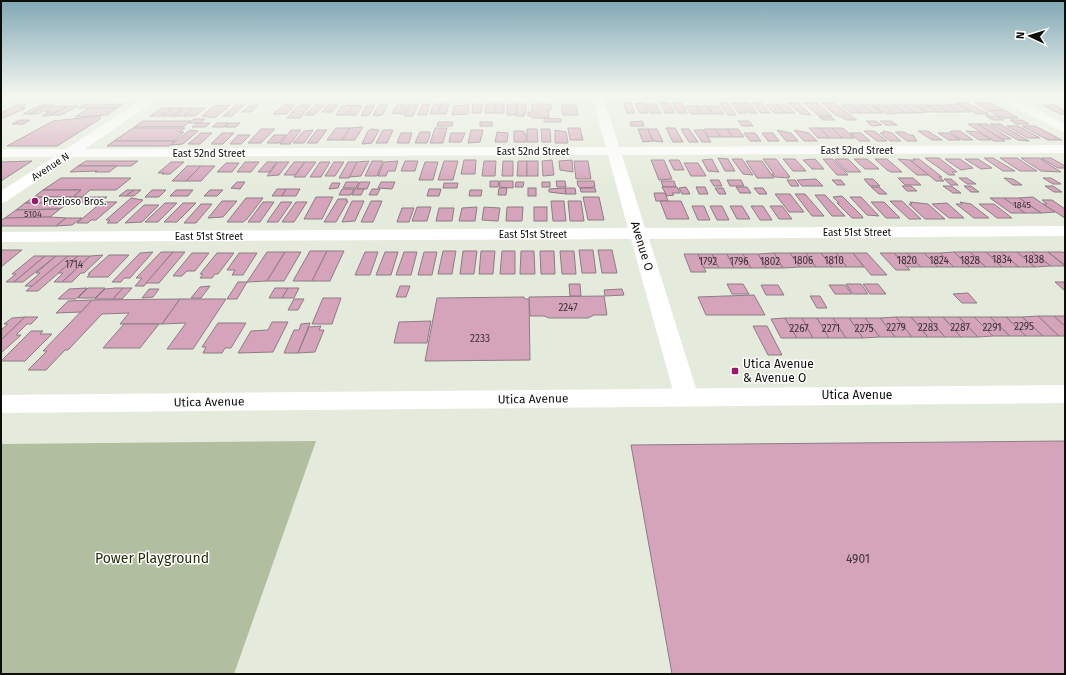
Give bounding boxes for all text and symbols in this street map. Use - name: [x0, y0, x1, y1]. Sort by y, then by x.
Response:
- north arrow: [1010, 16, 1050, 56]
- text: N: [1014, 31, 1027, 39]
- street label: East 52nd Street: [821, 145, 894, 157]
- street label: East 52nd Street: [497, 146, 570, 158]
- street label: East 52nd Street: [173, 148, 246, 160]
- street label: Avenue N: [29, 150, 72, 183]
- marker: Prezioso Bros.: [30, 196, 40, 206]
- place label: Prezioso Bros.: [43, 196, 106, 208]
- house number: 1845: [1013, 200, 1032, 210]
- house number: 5104: [24, 209, 42, 219]
- street label: Avenue O: [628, 219, 656, 273]
- street label: East 51st Street: [823, 227, 892, 239]
- street label: East 51st Street: [499, 229, 568, 241]
- street label: East 51st Street: [175, 231, 244, 243]
- house number: 1834: [992, 254, 1013, 266]
- house number: 1838: [1024, 254, 1045, 266]
- house number: 1806: [793, 255, 813, 267]
- house number: 1810: [824, 255, 844, 267]
- house number: 1820: [897, 255, 918, 267]
- house number: 1824: [929, 255, 950, 267]
- house number: 1828: [960, 255, 981, 267]
- house number: 1792: [699, 256, 717, 268]
- house number: 1796: [729, 256, 749, 268]
- house number: 1802: [760, 256, 780, 268]
- house number: 1714: [65, 259, 84, 271]
- house number: 2247: [558, 302, 578, 314]
- house number: 2295: [1014, 321, 1034, 333]
- house number: 2279: [886, 322, 906, 334]
- house number: 2283: [918, 322, 938, 334]
- house number: 2287: [950, 322, 970, 334]
- house number: 2291: [982, 322, 1002, 334]
- house number: 2267: [789, 323, 809, 335]
- house number: 2271: [822, 323, 840, 335]
- house number: 2275: [854, 323, 874, 335]
- house number: 2233: [470, 333, 490, 345]
- place label: Utica Avenue & Avenue O: [743, 357, 814, 385]
- marker: Utica Avenue & Avenue O: [730, 366, 740, 376]
- street label: Utica Avenue: [822, 388, 892, 402]
- street label: Utica Avenue: [497, 391, 569, 407]
- street label: Utica Avenue: [173, 394, 245, 410]
- park label: Power Playground: [95, 550, 209, 567]
- house number: 4901: [846, 552, 870, 566]

